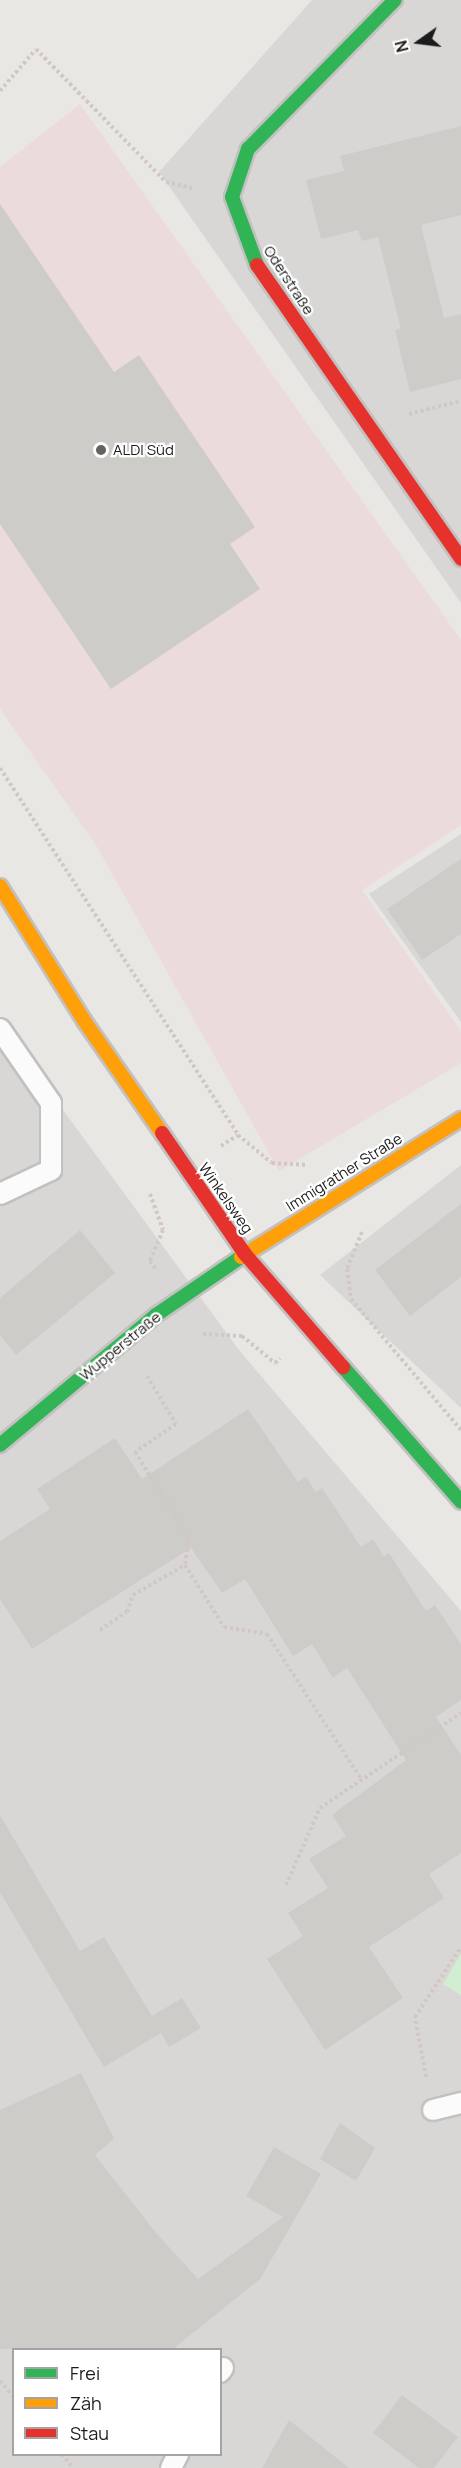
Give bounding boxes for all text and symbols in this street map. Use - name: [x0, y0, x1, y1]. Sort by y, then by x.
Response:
- north arrow: [389, 12, 449, 72]
- text: N: [389, 38, 414, 55]
- street label: Oderstraße: [260, 242, 318, 318]
- place label: ALDI Süd: [113, 441, 174, 459]
- marker: ALDI Süd: [94, 443, 108, 457]
- street label: Immigrather Straße: [283, 1129, 405, 1215]
- street label: Winkelsweg: [195, 1159, 257, 1237]
- street label: Wupperstraße: [76, 1308, 164, 1384]
- legend: [12, 2348, 222, 2456]
- text: Frei: [70, 2361, 100, 2385]
- text: Zäh: [70, 2391, 102, 2415]
- text: Stau: [70, 2421, 109, 2445]

